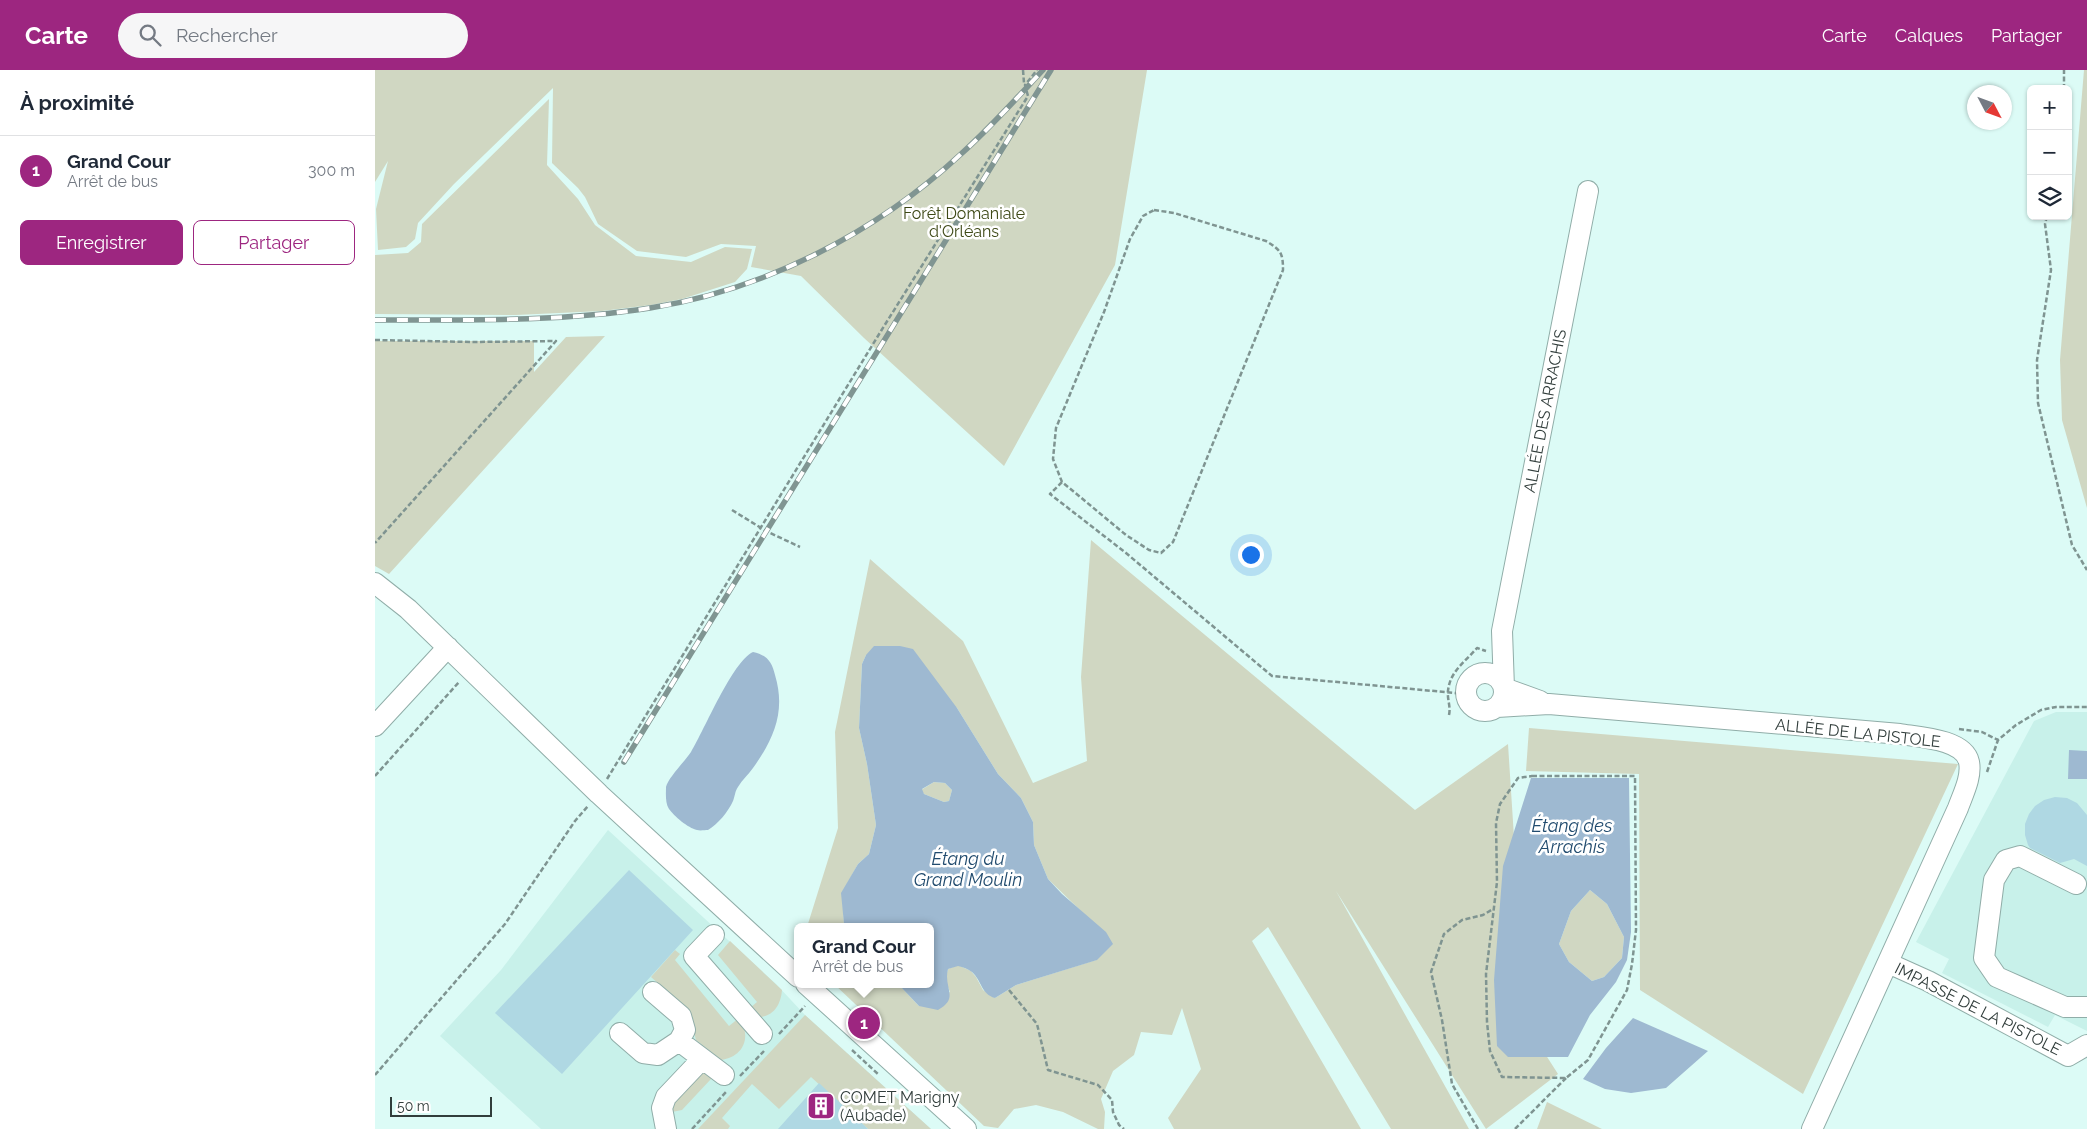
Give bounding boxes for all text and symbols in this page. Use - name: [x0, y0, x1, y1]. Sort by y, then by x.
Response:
- search box: [118, 13, 468, 58]
- text: Carte: [25, 21, 88, 50]
- icon: search: [136, 21, 164, 49]
- text: Rechercher: [176, 24, 278, 46]
- text: Carte: [1822, 25, 1867, 46]
- text: Calques: [1895, 25, 1963, 46]
- text: Partager: [1991, 25, 2062, 46]
- north arrow: [1967, 85, 2012, 130]
- map controls: [2027, 85, 2072, 220]
- button: +: [2027, 85, 2072, 130]
- text: À proximité: [20, 90, 134, 115]
- button: −: [2027, 130, 2072, 175]
- text: Grand Cour: [67, 150, 171, 172]
- text: 1: [32, 161, 40, 180]
- text: 300 m: [308, 161, 355, 180]
- text: Arrêt de bus: [67, 172, 158, 191]
- button: layers: [2027, 175, 2072, 220]
- park label: Forêt Domaniale d'Orléans: [903, 204, 1025, 241]
- button: Enregistrer: [20, 220, 183, 265]
- button: Partager: [193, 220, 355, 265]
- street label: ALLÉE DES ARRACHIS: [1519, 327, 1570, 494]
- your location: [1238, 542, 1264, 568]
- street label: ALLÉE DE LA PISTOLE: [1774, 714, 1942, 751]
- water label: Étang des Arrachis: [1532, 814, 1613, 857]
- water label: Étang du Grand Moulin: [914, 847, 1022, 890]
- popup: [794, 923, 934, 988]
- text: Grand Cour: [812, 935, 916, 957]
- text: Arrêt de bus: [812, 957, 903, 976]
- street label: IMPASSE DE LA PISTOLE: [1892, 959, 2065, 1059]
- pin: 1: [848, 1004, 880, 1042]
- place label: COMET Marigny (Aubade): [840, 1088, 960, 1125]
- building icon: COMET Marigny (Aubade): [806, 1091, 836, 1121]
- scale bar: [390, 1094, 493, 1117]
- text: 50 m: [397, 1098, 430, 1114]

